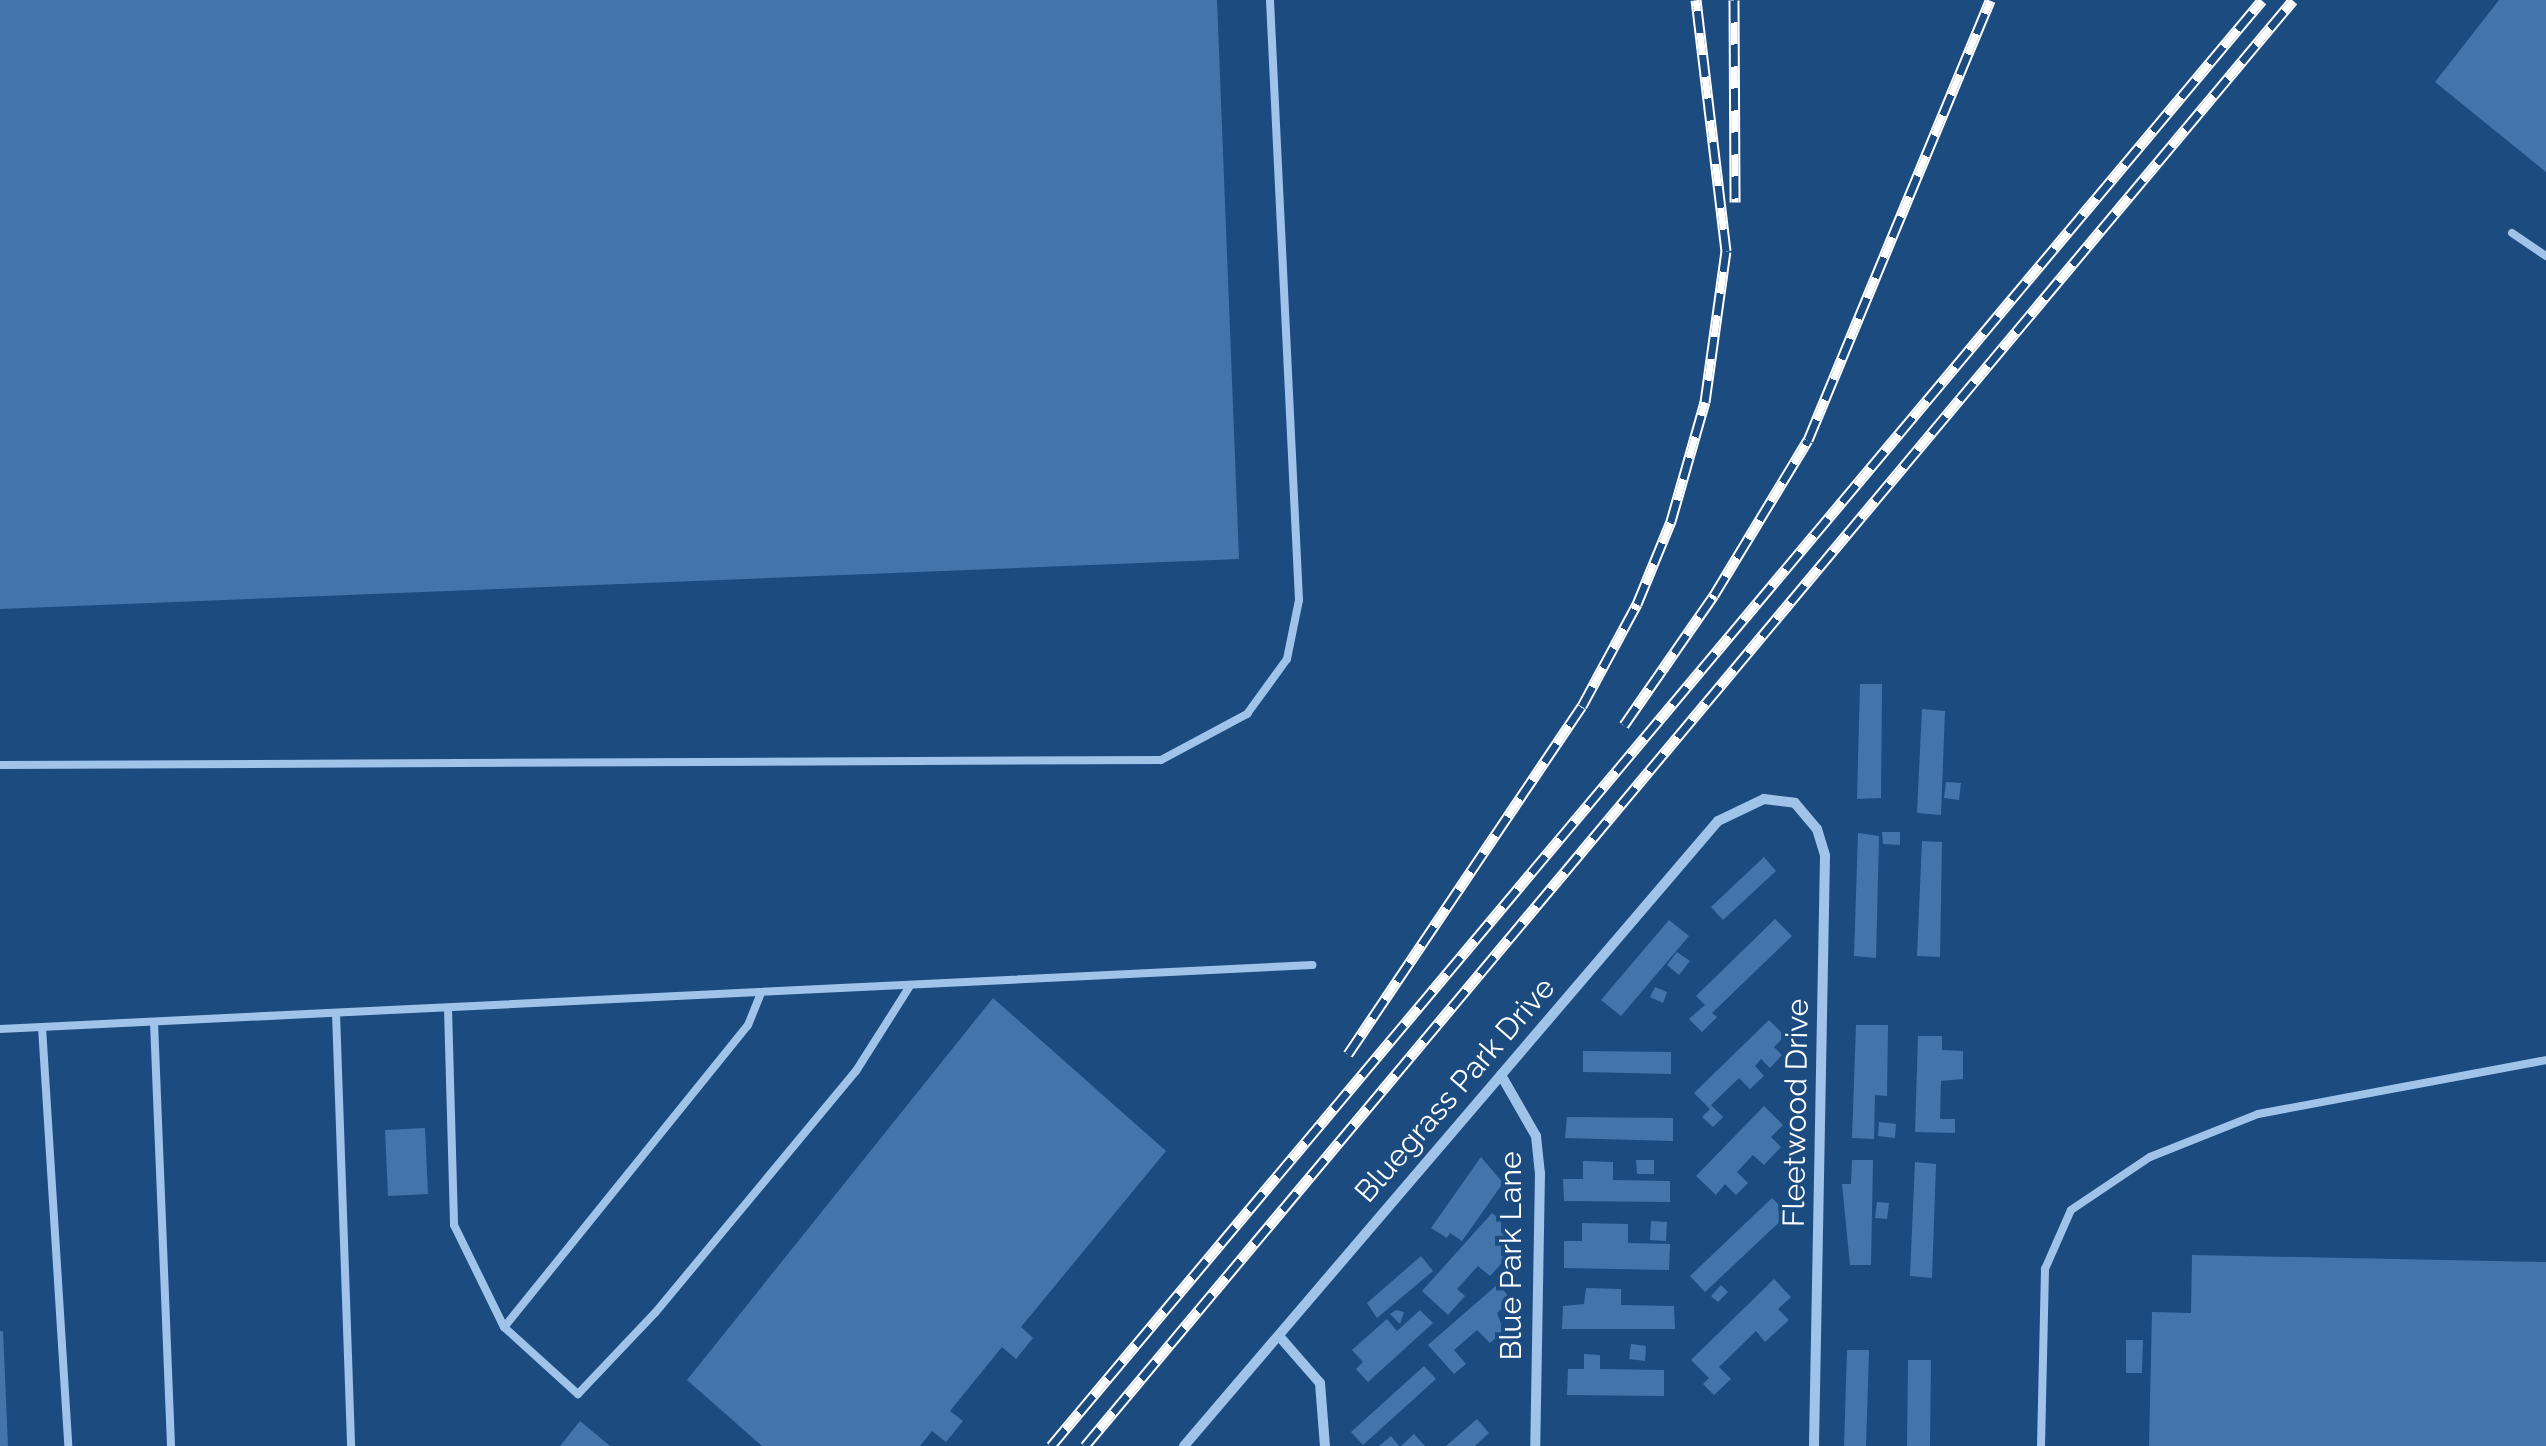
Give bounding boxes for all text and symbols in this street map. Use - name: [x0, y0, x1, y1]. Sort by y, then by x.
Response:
- street label: Bluegrass Park Drive: [1348, 970, 1562, 1210]
- street label: Fleetwood Drive: [1776, 999, 1816, 1227]
- street label: Blue Park Lane: [1493, 1151, 1529, 1361]

